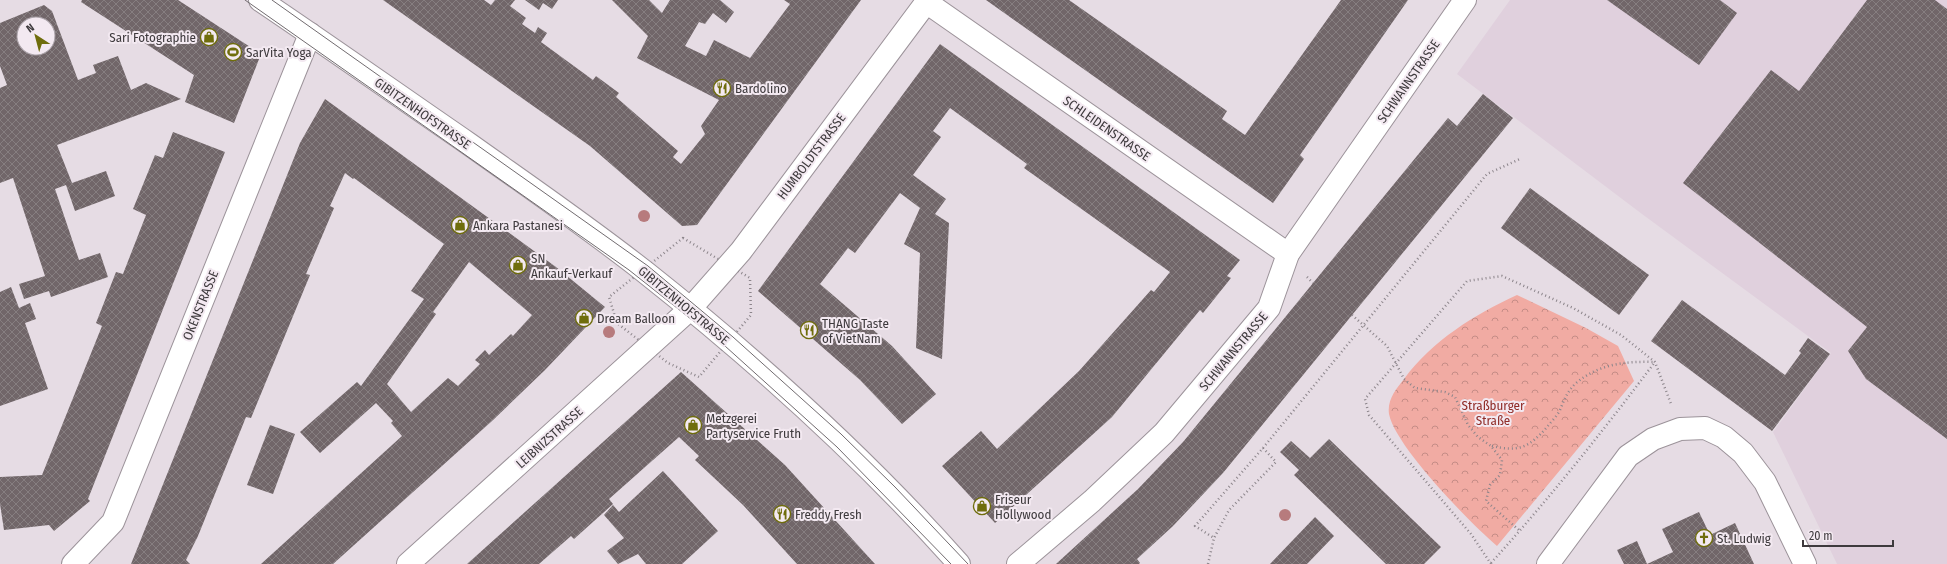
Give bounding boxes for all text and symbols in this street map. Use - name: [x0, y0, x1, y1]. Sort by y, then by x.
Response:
- north arrow: [16, 16, 56, 56]
- text: N: [24, 21, 37, 36]
- shop icon: Sari Fotographie: [199, 27, 219, 47]
- place label: Sari Fotographie: [109, 30, 196, 45]
- street label: SCHWANNSTRASSE: [1374, 37, 1443, 126]
- sports icon: SarVita Yoga: [223, 42, 243, 62]
- place label: SarVita Yoga: [246, 45, 312, 60]
- street label: GIBITZENHOFSTRASSE: [372, 75, 474, 152]
- restaurant icon: Bardolino: [712, 78, 732, 98]
- place label: Bardolino: [735, 81, 787, 96]
- street label: SCHLEIDENSTRASSE: [1060, 93, 1153, 164]
- street label: HUMBOLDTSTRASSE: [774, 110, 849, 202]
- shop icon: Ankara Pastanesi: [450, 215, 470, 235]
- place label: Ankara Pastanesi: [473, 218, 563, 233]
- place label: SN Ankauf-Verkauf: [531, 251, 613, 281]
- shop icon: SN Ankauf-Verkauf: [508, 255, 528, 275]
- street label: GIBITZENHOFSTRASSE: [635, 263, 732, 348]
- street label: OKENSTRASSE: [180, 268, 221, 342]
- shop icon: Dream Balloon: [574, 308, 594, 328]
- street label: SCHWANNSTRASSE: [1196, 309, 1271, 394]
- place label: Dream Balloon: [597, 311, 675, 326]
- place label: THANG Taste of VietNam: [822, 316, 889, 346]
- restaurant icon: THANG Taste of VietNam: [799, 320, 819, 340]
- park label: Straßburger Straße: [1461, 398, 1525, 428]
- street label: LEIBNIZSTRASSE: [513, 404, 586, 471]
- place label: Metzgerei Partyservice Fruth: [706, 411, 801, 441]
- shop icon: Metzgerei Partyservice Fruth: [683, 415, 703, 435]
- place label: Friseur Hollywood: [995, 492, 1051, 522]
- shop icon: Friseur Hollywood: [972, 496, 992, 516]
- restaurant icon: Freddy Fresh: [772, 504, 792, 524]
- place label: Freddy Fresh: [795, 507, 862, 522]
- scale bar: [1803, 522, 1893, 548]
- church icon: St. Ludwig: [1694, 528, 1714, 548]
- text: 20 m: [1809, 529, 1833, 543]
- place label: St. Ludwig: [1717, 531, 1772, 546]

